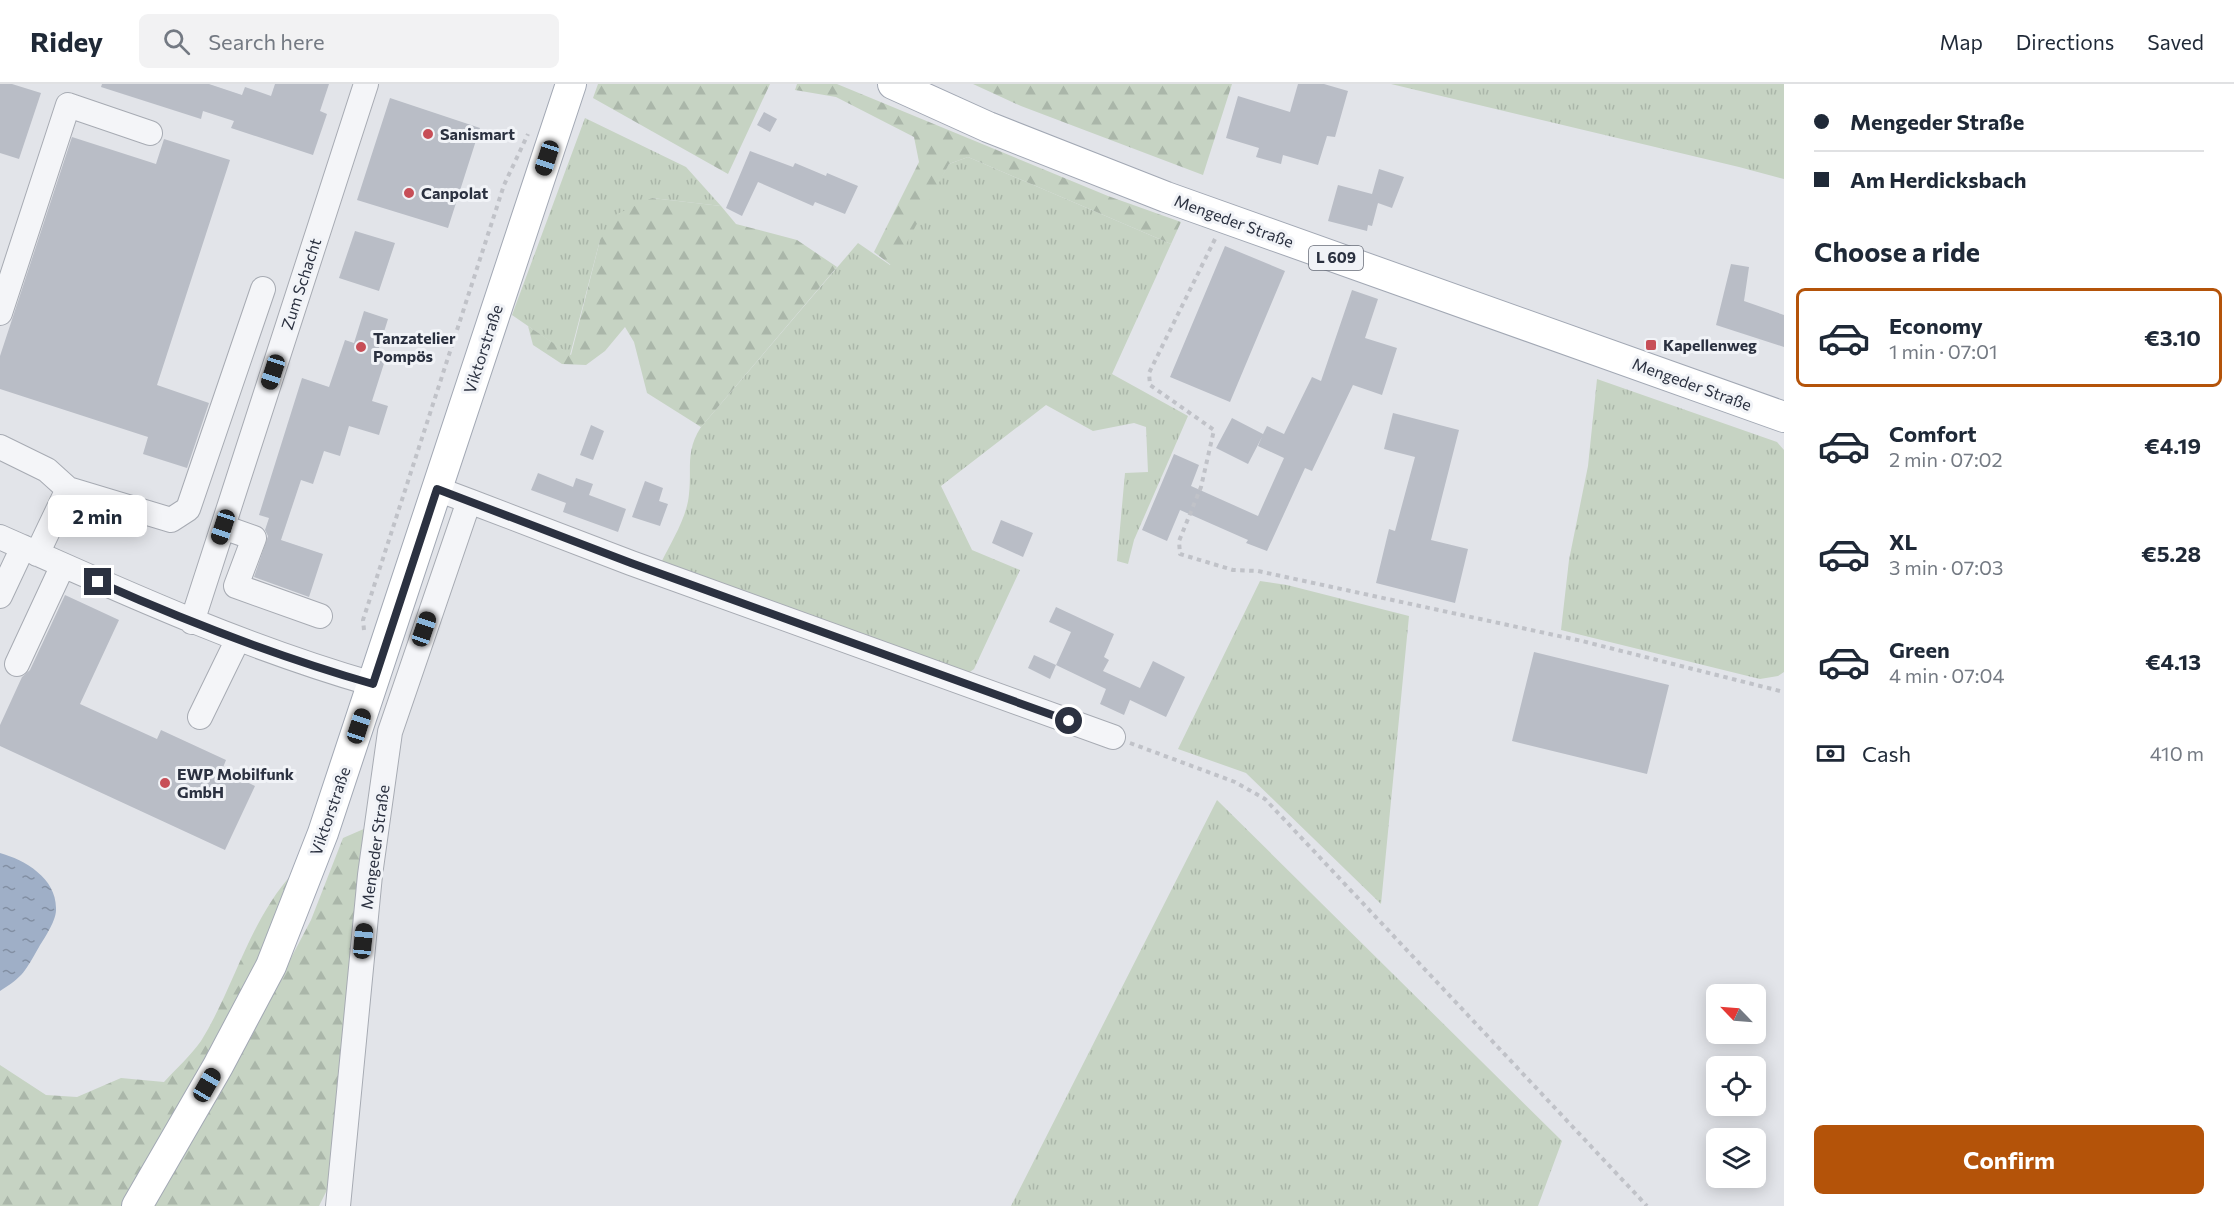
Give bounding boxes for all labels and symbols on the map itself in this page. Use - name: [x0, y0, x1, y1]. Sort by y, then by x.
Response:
- place label: Sanismart: [440, 124, 515, 143]
- marker: Sanismart: [421, 127, 435, 141]
- car: [533, 138, 561, 178]
- place label: Canpolat: [421, 183, 488, 202]
- marker: Canpolat: [402, 186, 416, 200]
- street label: Mengeder Straße: [1172, 190, 1296, 251]
- street label: Zum Schacht: [277, 235, 324, 332]
- road number: L 609: [1309, 246, 1363, 270]
- street label: Viktorstraße: [459, 302, 506, 396]
- place label: Tanzatelier Pompös: [373, 328, 456, 365]
- place label: Kapellenweg: [1663, 335, 1757, 354]
- marker: Kapellenweg: [1644, 338, 1658, 352]
- marker: Tanzatelier Pompös: [354, 340, 368, 354]
- car: [259, 352, 287, 392]
- street label: Mengeder Straße: [1630, 353, 1754, 414]
- callout: 2 min: [48, 495, 148, 537]
- car: [209, 507, 237, 547]
- route end: [84, 568, 111, 595]
- car: [410, 609, 438, 649]
- car: [345, 706, 373, 746]
- route start: [1055, 707, 1082, 734]
- place label: EWP Mobilfunk GmbH: [177, 764, 295, 801]
- street label: Viktorstraße: [306, 764, 354, 858]
- marker: EWP Mobilfunk GmbH: [158, 776, 172, 790]
- street label: Mengeder Straße: [356, 783, 393, 910]
- car: [352, 922, 374, 960]
- north arrow: [1706, 984, 1766, 1044]
- car: [190, 1065, 224, 1105]

